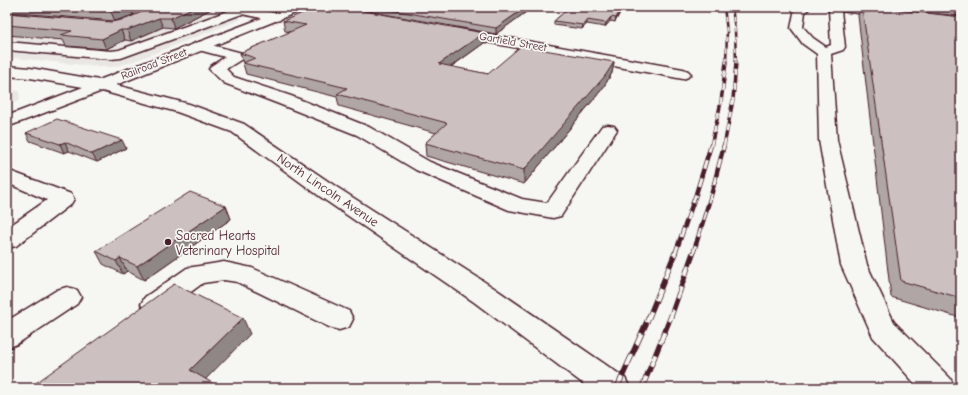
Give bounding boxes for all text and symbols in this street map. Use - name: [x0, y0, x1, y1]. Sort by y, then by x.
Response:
- street label: Garfield Street: [478, 30, 549, 54]
- street label: Railroad Street: [119, 45, 190, 83]
- street label: North Lincoln Avenue: [274, 150, 382, 230]
- place label: Sacred Hearts Veterinary Hospital: [176, 228, 280, 258]
- marker: Sacred Hearts Veterinary Hospital: [163, 237, 173, 247]

